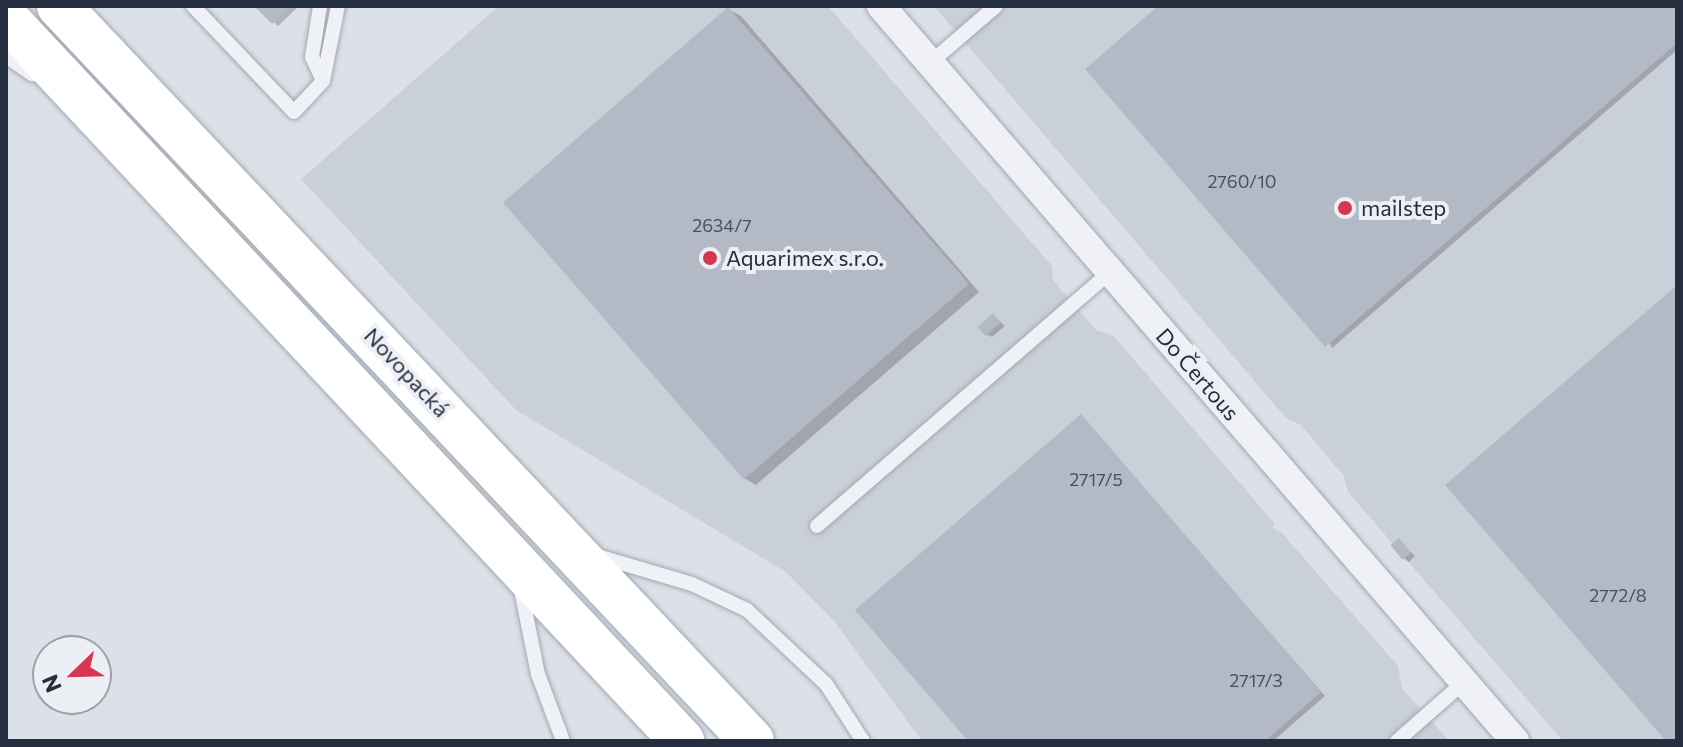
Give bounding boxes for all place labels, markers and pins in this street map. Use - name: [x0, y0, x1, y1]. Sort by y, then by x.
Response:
- place label: mailstep: [1361, 195, 1446, 221]
- marker: mailstep: [1336, 199, 1354, 217]
- place label: Aquarimex s.r.o.: [726, 245, 884, 271]
- marker: Aquarimex s.r.o.: [701, 249, 719, 267]

